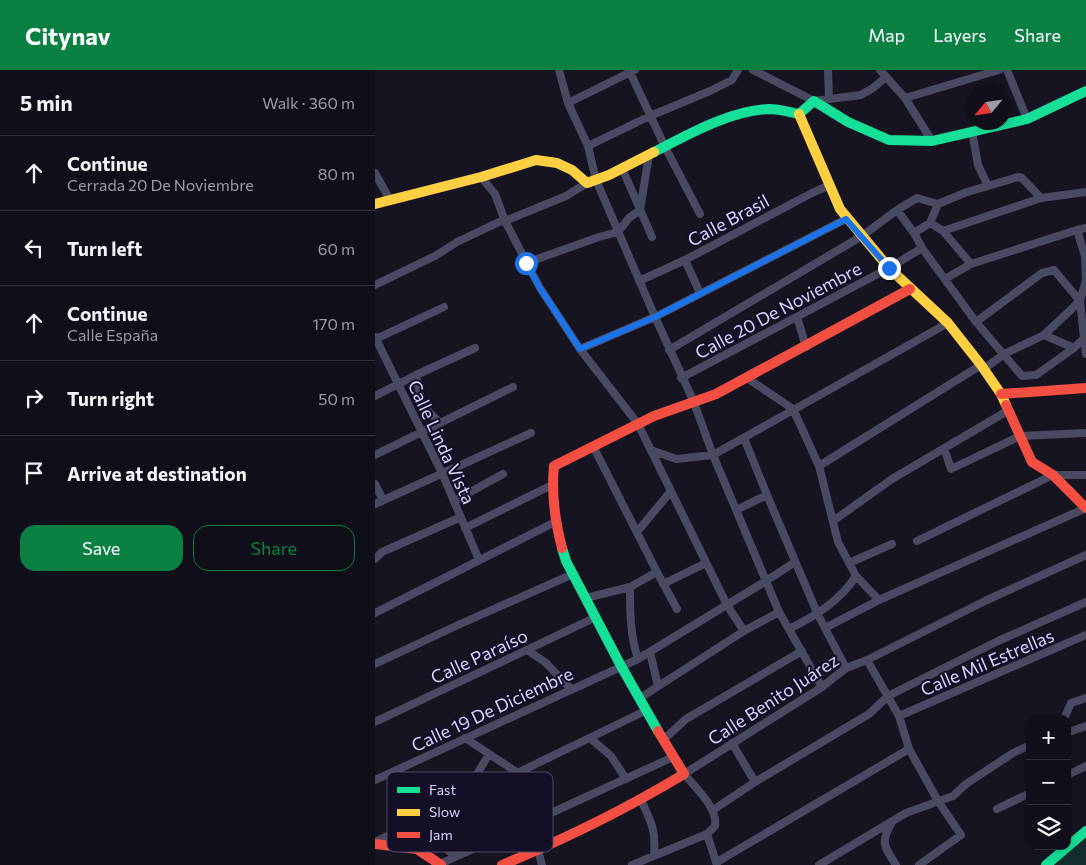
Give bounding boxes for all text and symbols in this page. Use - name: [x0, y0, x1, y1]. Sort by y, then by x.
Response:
- text: Citynav: [25, 21, 111, 50]
- text: Map: [868, 24, 905, 46]
- text: Layers: [933, 24, 986, 46]
- text: Share: [1014, 24, 1061, 46]
- north arrow: [966, 85, 1011, 130]
- text: 5 min: [20, 90, 73, 115]
- text: Walk · 360 m: [262, 93, 355, 112]
- text: Continue: [67, 152, 147, 175]
- icon: ahead: [20, 159, 48, 187]
- text: 80 m: [318, 164, 355, 183]
- text: Cerrada 20 De Noviembre: [67, 175, 254, 194]
- street label: Calle Brasil: [683, 189, 773, 251]
- icon: left: [20, 234, 48, 262]
- text: Turn left: [67, 237, 142, 260]
- text: 60 m: [318, 239, 355, 258]
- route start: [515, 252, 538, 275]
- street label: Calle 20 De Noviembre: [691, 257, 865, 363]
- route end: [878, 257, 901, 280]
- text: Continue: [67, 302, 147, 325]
- icon: ahead: [20, 309, 48, 337]
- text: 170 m: [312, 314, 355, 333]
- text: Calle España: [67, 325, 158, 344]
- street label: Calle Linda Vista: [404, 377, 480, 507]
- icon: right: [20, 384, 48, 412]
- text: Turn right: [67, 387, 154, 410]
- text: 50 m: [318, 389, 355, 408]
- icon: arrive: [20, 459, 48, 487]
- text: Arrive at destination: [67, 462, 247, 485]
- button: Save: [20, 525, 183, 571]
- button: Share: [193, 525, 355, 571]
- street label: Calle Paraíso: [427, 624, 531, 688]
- street label: Calle Mil Estrellas: [917, 624, 1057, 700]
- street label: Calle Benito Juárez: [704, 649, 842, 749]
- street label: Calle 19 De Diciembre: [408, 662, 576, 756]
- map controls: [1026, 715, 1071, 850]
- button: +: [1026, 715, 1071, 760]
- button: −: [1026, 760, 1071, 805]
- legend: [387, 772, 553, 852]
- text: Fast: [429, 781, 456, 798]
- text: Slow: [429, 803, 460, 820]
- button: layers: [1026, 805, 1071, 850]
- text: Jam: [429, 826, 453, 843]

